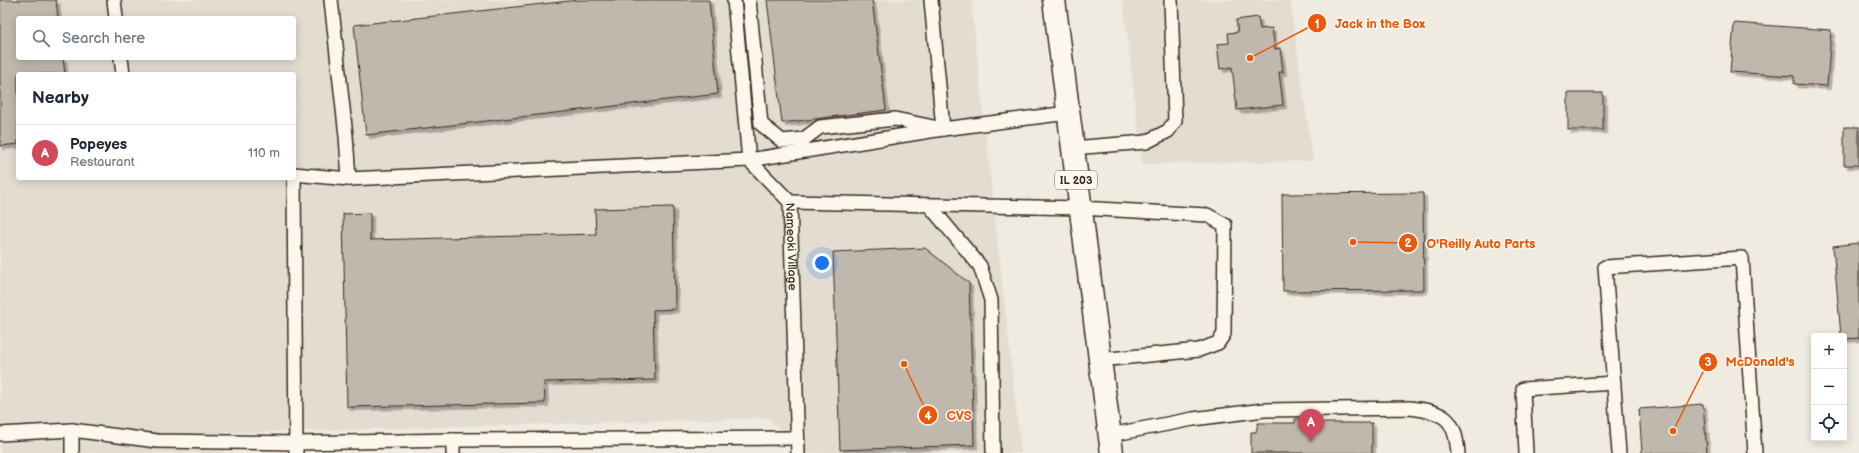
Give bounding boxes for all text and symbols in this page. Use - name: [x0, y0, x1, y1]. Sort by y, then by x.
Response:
- callout: Jack in the Box: [1307, 11, 1433, 36]
- search box: [16, 16, 296, 60]
- text: Jack in the Box: [1335, 16, 1425, 32]
- text: 1: [1314, 17, 1320, 32]
- icon: search: [30, 27, 52, 49]
- text: Search here: [62, 29, 145, 48]
- text: Nearby: [32, 88, 89, 108]
- text: Popeyes: [70, 135, 127, 154]
- text: A: [41, 145, 49, 161]
- text: 110 m: [248, 145, 280, 161]
- text: Restaurant: [70, 154, 135, 170]
- road number: IL 203: [1055, 171, 1097, 189]
- street label: Nameoki Village: [783, 203, 800, 291]
- callout: O'Reilly Auto Parts: [1398, 231, 1544, 256]
- text: 2: [1404, 236, 1412, 251]
- text: O'Reilly Auto Parts: [1427, 236, 1535, 252]
- your location: [812, 253, 832, 273]
- map controls: [1811, 333, 1847, 441]
- button: +: [1811, 333, 1847, 369]
- callout: McDonald's: [1698, 349, 1803, 374]
- text: McDonald's: [1725, 354, 1795, 370]
- text: 3: [1704, 355, 1712, 370]
- button: −: [1811, 369, 1847, 405]
- callout: CVS: [918, 403, 979, 428]
- button: locate: [1811, 405, 1847, 441]
- text: CVS: [946, 408, 972, 424]
- text: 4: [924, 409, 932, 424]
- pin: A: [1298, 409, 1324, 442]

